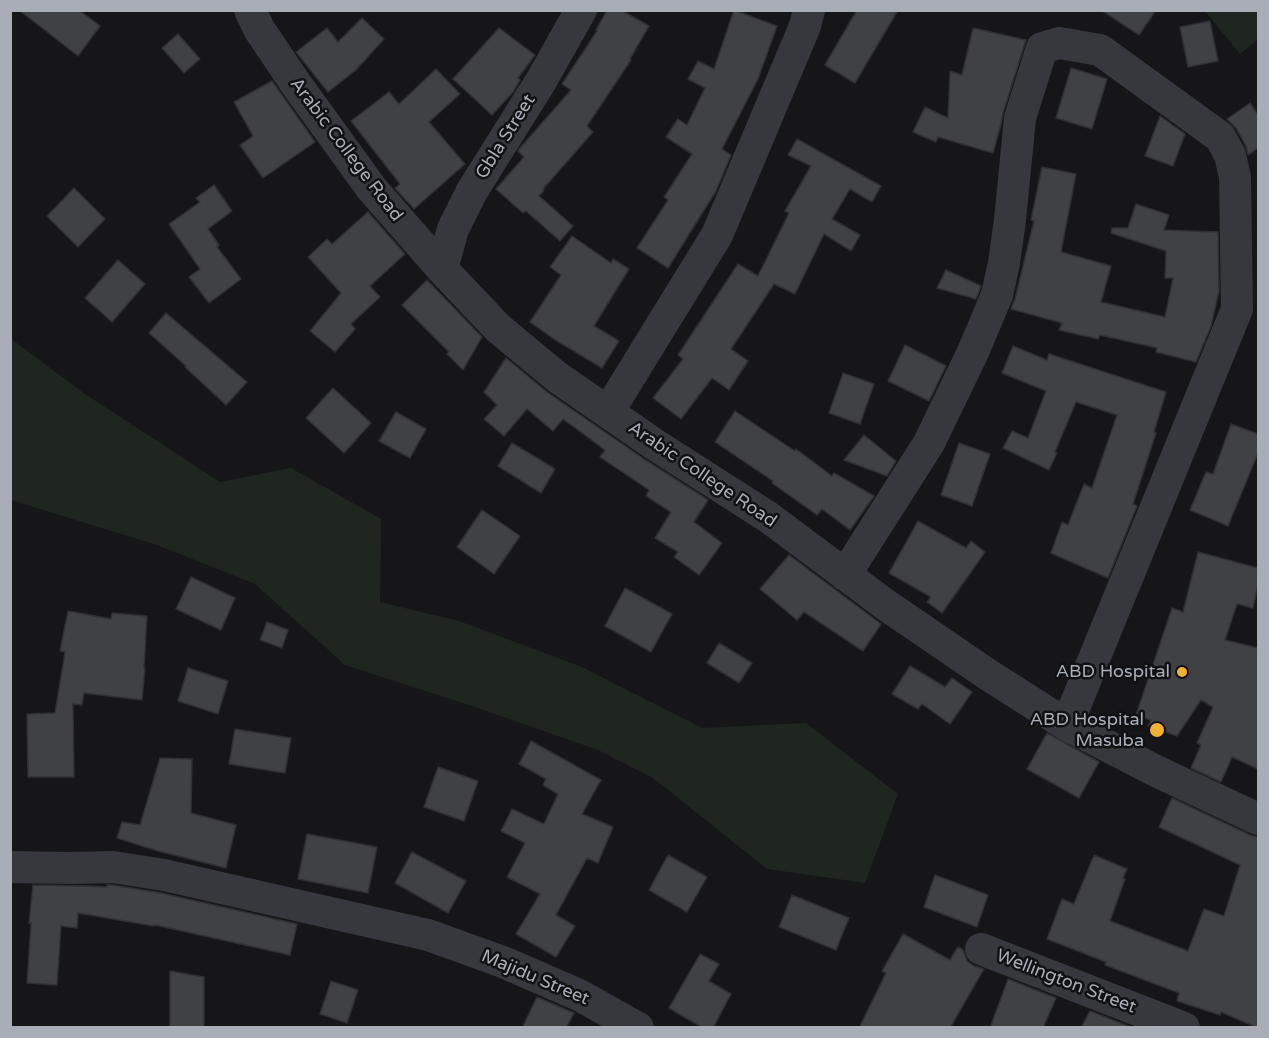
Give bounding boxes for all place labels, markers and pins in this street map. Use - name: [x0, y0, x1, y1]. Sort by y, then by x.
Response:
- place label: ABD Hospital: [1056, 661, 1170, 683]
- marker: ABD Hospital: [1175, 665, 1189, 679]
- place label: ABD Hospital Masuba: [1030, 709, 1144, 752]
- marker: ABD Hospital Masuba: [1148, 721, 1166, 739]

